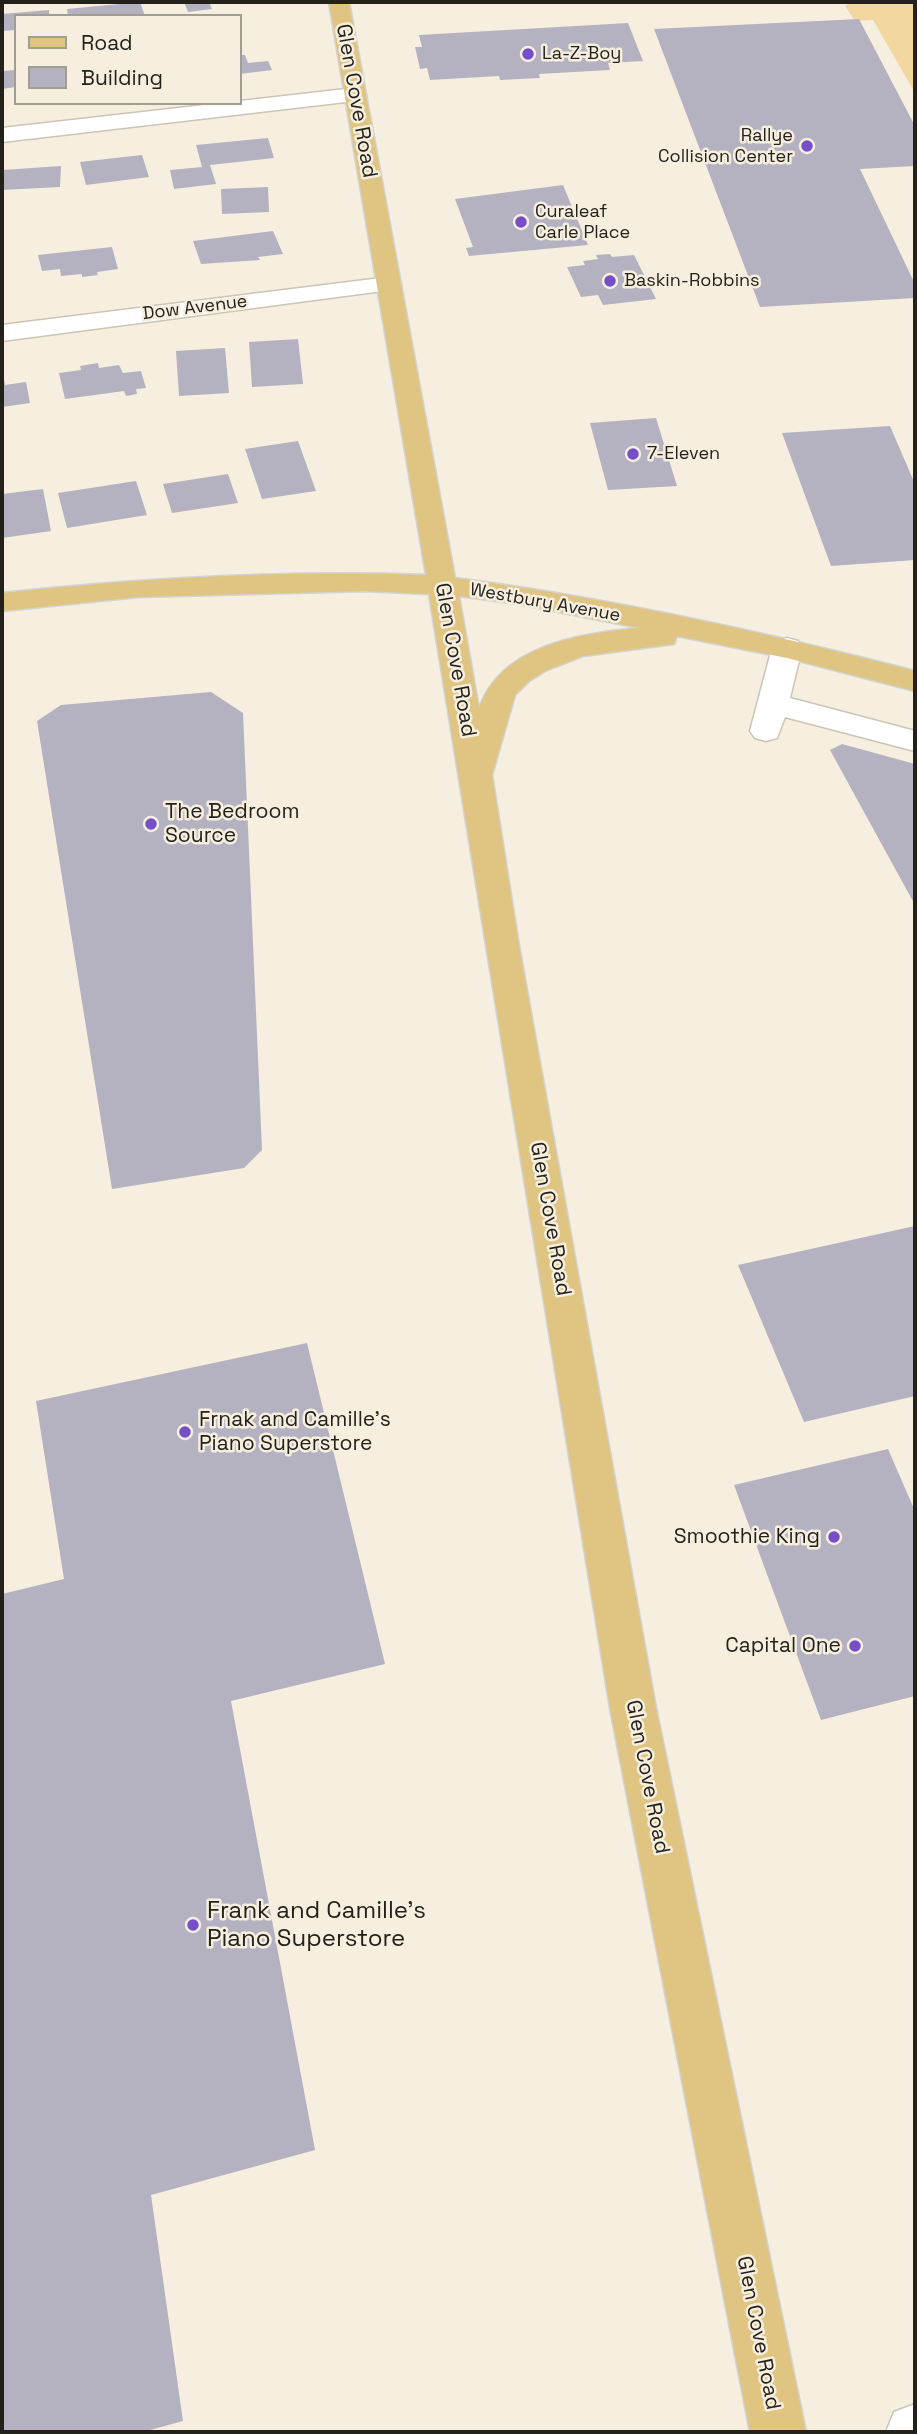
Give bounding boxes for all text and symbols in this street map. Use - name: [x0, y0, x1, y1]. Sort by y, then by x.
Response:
- legend: [14, 14, 242, 105]
- street label: Glen Cove Road: [330, 22, 382, 180]
- text: Road: [81, 29, 133, 56]
- place label: La-Z-Boy: [542, 43, 621, 65]
- marker: La-Z-Boy: [520, 46, 536, 62]
- text: Building: [81, 64, 163, 91]
- place label: Rallye Collision Center: [658, 125, 793, 168]
- marker: Rallye Collision Center: [799, 138, 815, 154]
- place label: Curaleaf Carle Place: [535, 201, 630, 244]
- marker: Curaleaf Carle Place: [513, 214, 529, 230]
- place label: Baskin-Robbins: [624, 270, 760, 292]
- marker: Baskin-Robbins: [602, 273, 618, 289]
- street label: Dow Avenue: [141, 291, 249, 325]
- place label: 7-Eleven: [647, 443, 720, 465]
- marker: 7-Eleven: [625, 446, 641, 462]
- street label: Westbury Avenue: [468, 579, 622, 627]
- street label: Glen Cove Road: [429, 581, 481, 739]
- place label: The Bedroom Source: [165, 799, 299, 849]
- marker: The Bedroom Source: [143, 816, 159, 832]
- street label: Glen Cove Road: [524, 1140, 576, 1298]
- place label: Frnak and Camille's Piano Superstore: [199, 1407, 391, 1457]
- marker: Frnak and Camille's Piano Superstore: [177, 1424, 193, 1440]
- place label: Smoothie King: [674, 1524, 820, 1550]
- marker: Smoothie King: [826, 1529, 842, 1545]
- place label: Capital One: [725, 1633, 841, 1659]
- marker: Capital One: [847, 1638, 863, 1654]
- street label: Glen Cove Road: [620, 1698, 674, 1856]
- place label: Frank and Camille's Piano Superstore: [207, 1897, 426, 1953]
- marker: Frank and Camille's Piano Superstore: [185, 1917, 201, 1933]
- street label: Glen Cove Road: [731, 2254, 785, 2412]

